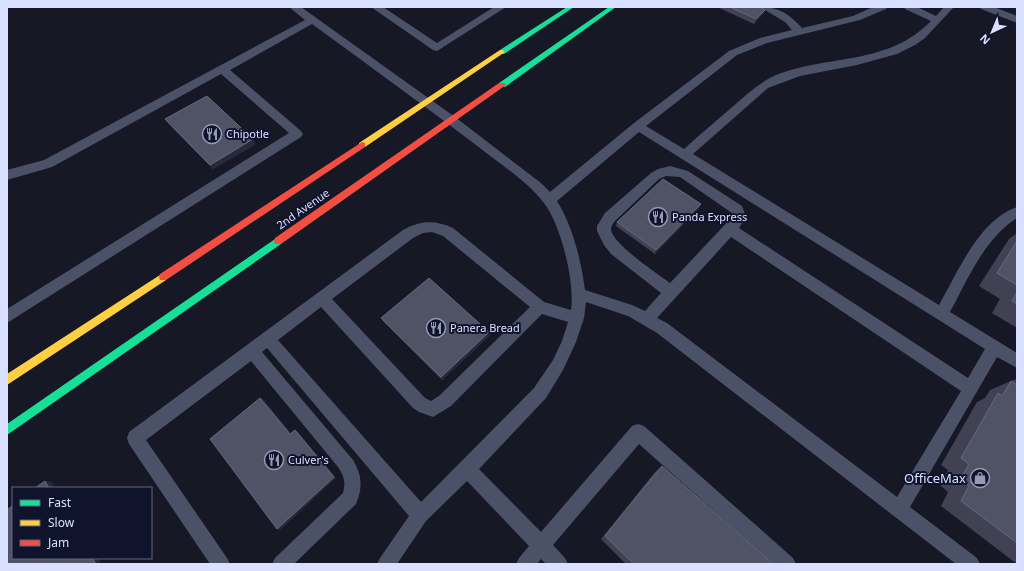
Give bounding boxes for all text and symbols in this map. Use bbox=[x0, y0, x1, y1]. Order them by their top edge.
north arrow bbox=[972, 12, 1012, 52]
text: N bbox=[976, 31, 993, 48]
restaurant icon: Chipotle bbox=[201, 123, 223, 145]
place label: Chipotle bbox=[226, 126, 269, 141]
street label: 2nd Avenue bbox=[273, 185, 332, 232]
restaurant icon: Panda Express bbox=[647, 206, 669, 228]
place label: Panda Express bbox=[672, 209, 747, 224]
restaurant icon: Panera Bread bbox=[425, 317, 447, 339]
place label: Panera Bread bbox=[450, 320, 520, 335]
restaurant icon: Culver's bbox=[263, 449, 285, 471]
place label: Culver's bbox=[288, 452, 329, 467]
shop icon: OfficeMax bbox=[969, 467, 991, 489]
place label: OfficeMax bbox=[904, 469, 966, 487]
legend bbox=[12, 487, 152, 559]
text: Fast bbox=[48, 494, 72, 511]
text: Slow bbox=[48, 514, 75, 531]
text: Jam bbox=[47, 534, 69, 551]

